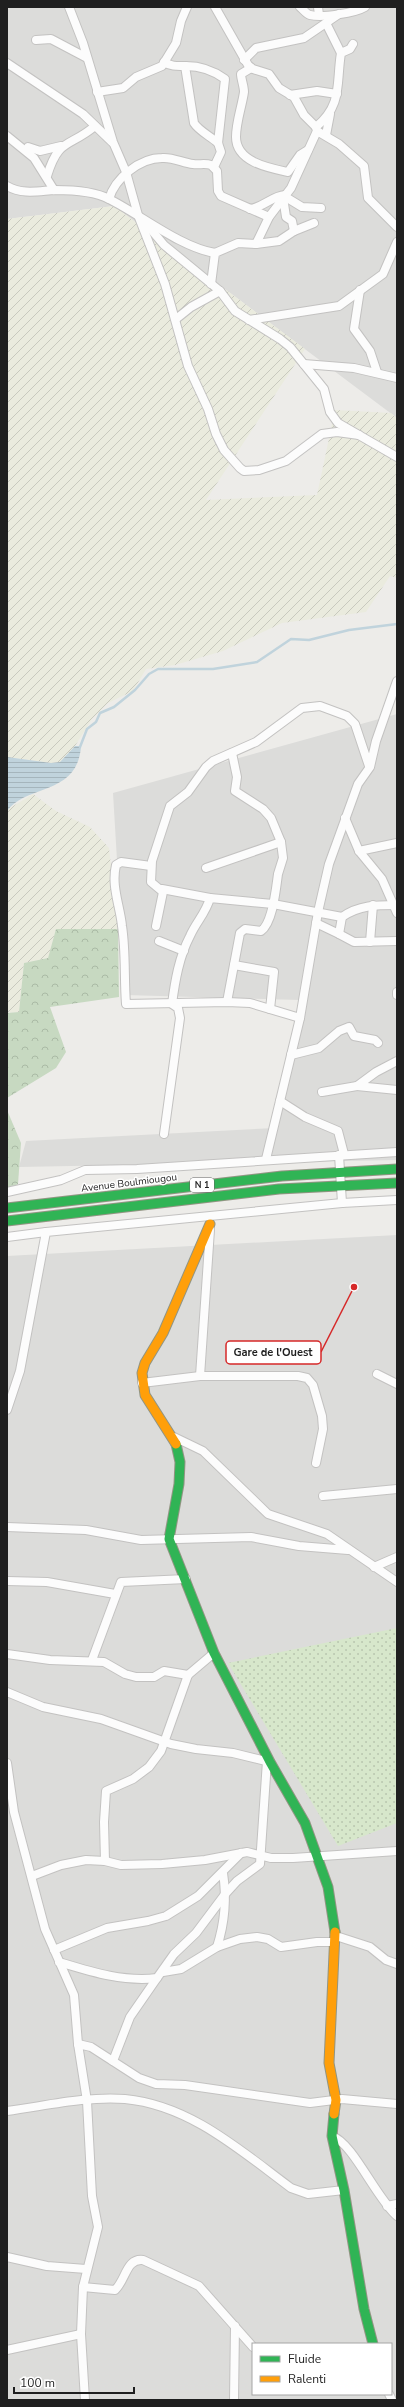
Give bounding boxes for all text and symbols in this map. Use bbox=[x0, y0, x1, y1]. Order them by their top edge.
street label: Avenue Boulmiougou bbox=[80, 1170, 178, 1196]
road number: N 1 bbox=[190, 1178, 214, 1192]
callout: Gare de l'Ouest bbox=[226, 1341, 321, 1364]
text: Gare de l'Ouest bbox=[234, 1345, 313, 1360]
legend bbox=[252, 2343, 392, 2395]
text: Fluide bbox=[288, 2351, 321, 2367]
scale bar bbox=[14, 2369, 134, 2395]
text: Ralenti bbox=[288, 2371, 326, 2387]
text: 100 m bbox=[20, 2375, 55, 2391]

